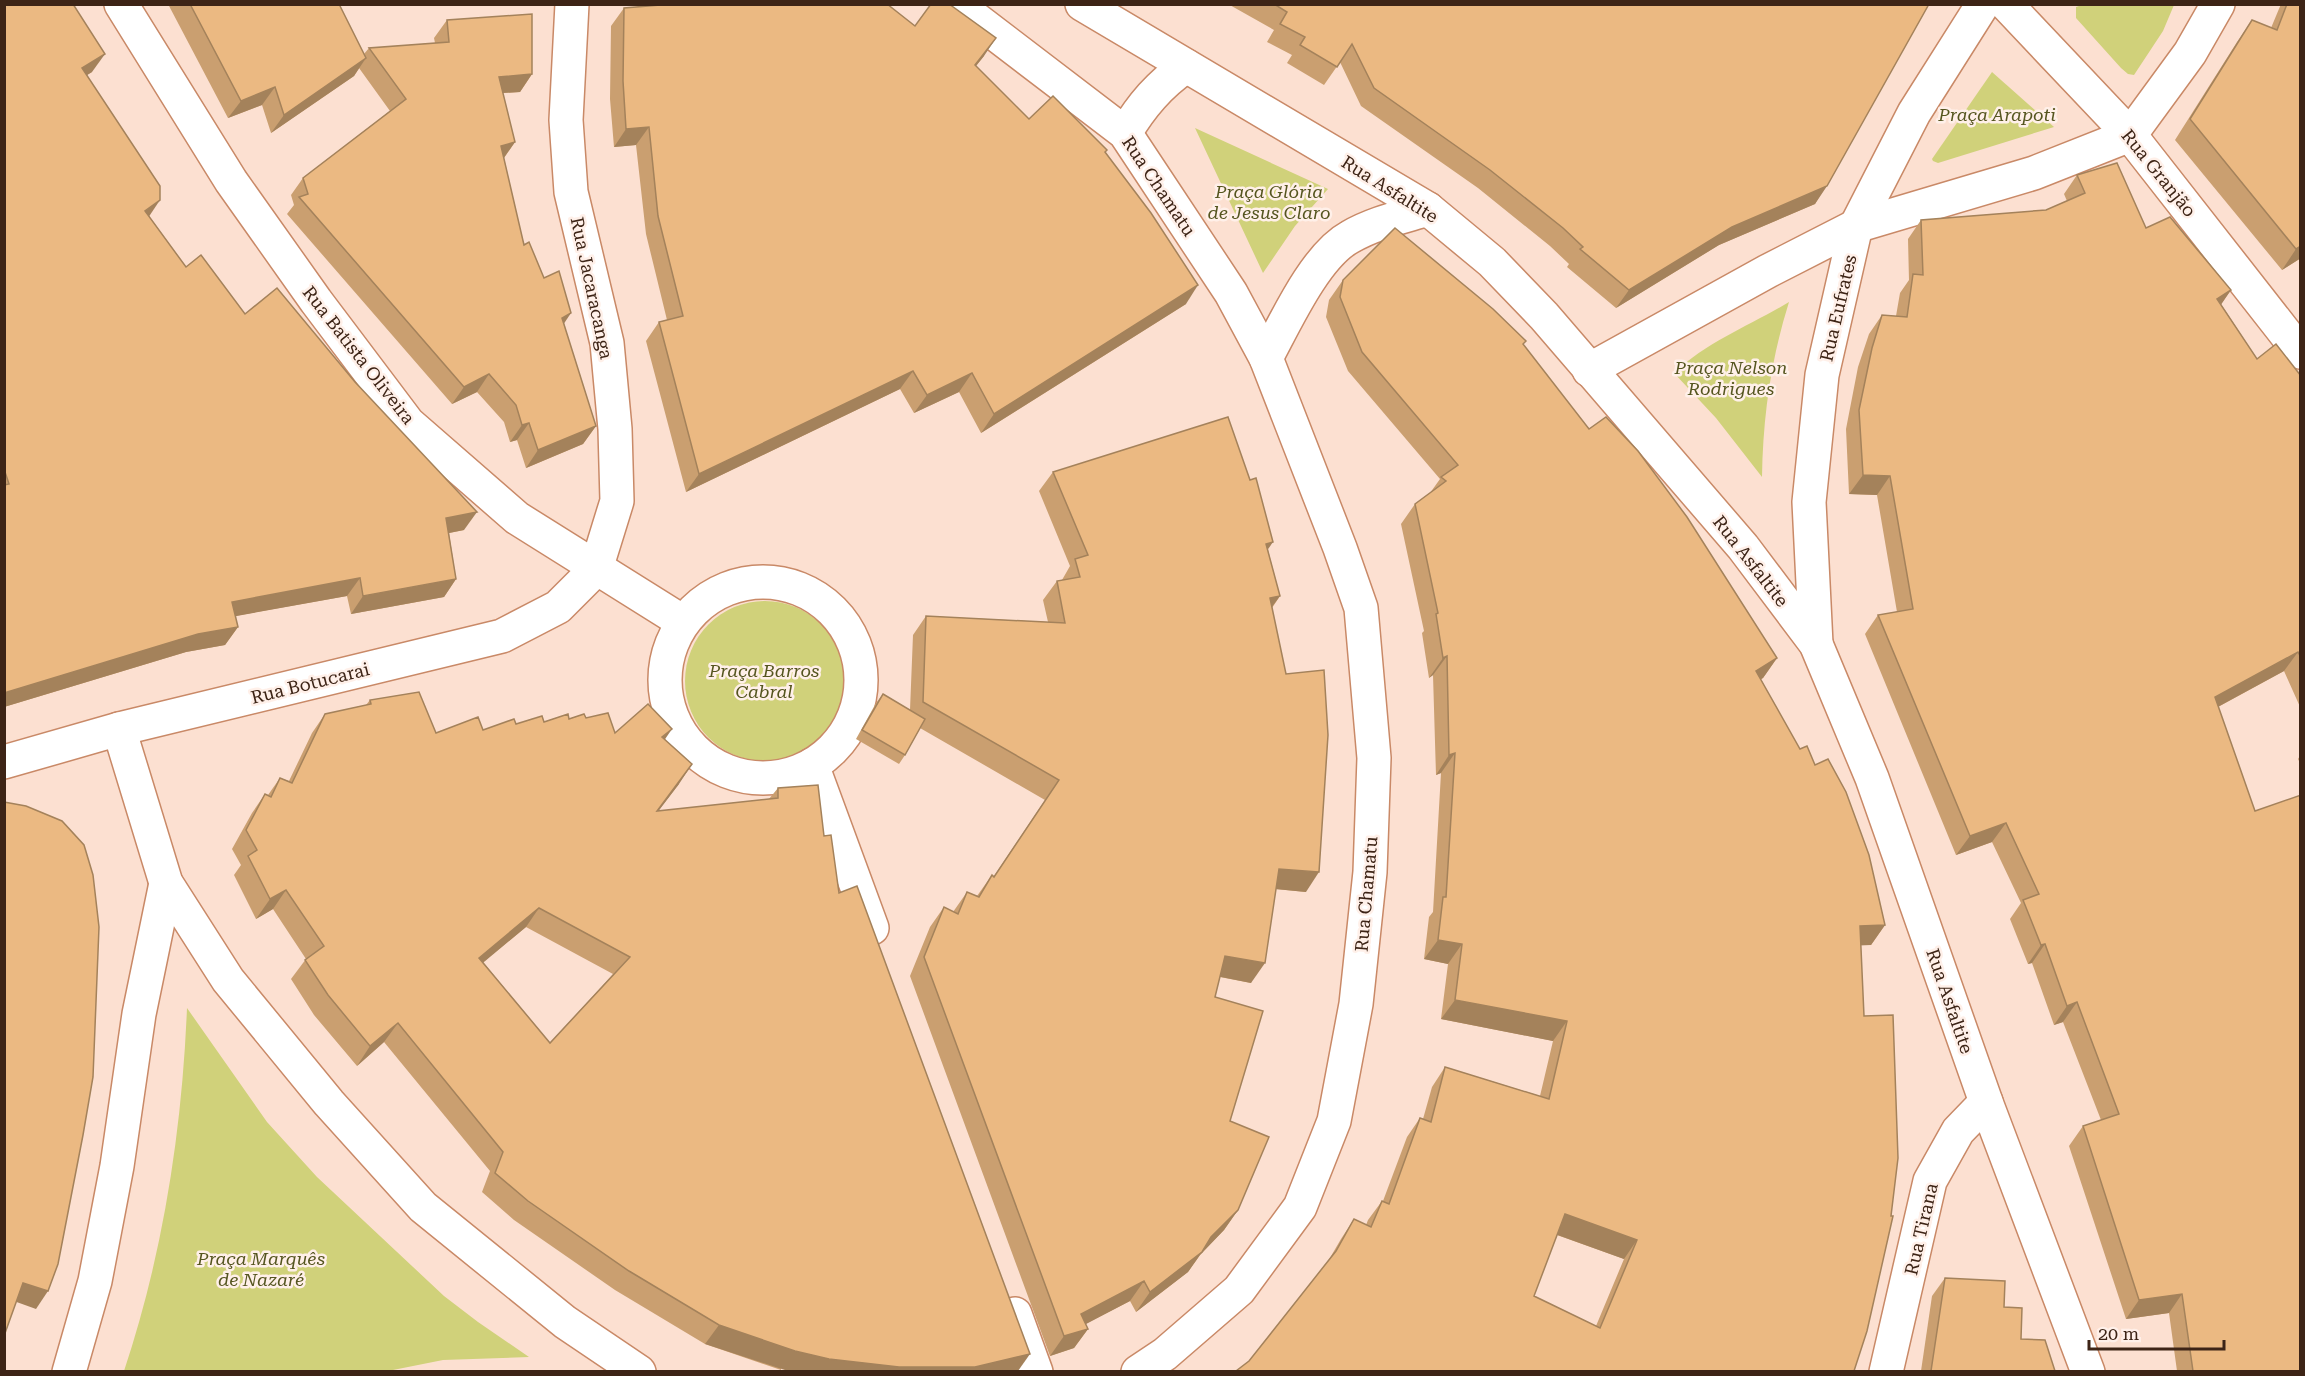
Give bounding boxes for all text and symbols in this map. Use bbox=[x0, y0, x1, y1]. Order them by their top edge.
park label: Praça Arapoti bbox=[1937, 104, 2056, 125]
street label: Rua Granjão bbox=[2117, 125, 2201, 221]
street label: Rua Chamatu bbox=[1118, 132, 1200, 240]
street label: Rua Asfaltite bbox=[1338, 151, 1442, 227]
park label: Praça Glória de Jesus Claro bbox=[1207, 181, 1331, 223]
street label: Rua Jacaracanga bbox=[567, 215, 617, 361]
street label: Rua Eufrates bbox=[1815, 252, 1861, 364]
street label: Rua Batista Oliveira bbox=[299, 282, 420, 428]
park label: Praça Nelson Rodrigues bbox=[1674, 357, 1787, 399]
street label: Rua Asfaltite bbox=[1709, 511, 1793, 611]
street label: Rua Botucarai bbox=[249, 658, 372, 708]
park label: Praça Barros Cabral bbox=[708, 660, 819, 702]
street label: Rua Chamatu bbox=[1350, 835, 1382, 953]
street label: Rua Asfaltite bbox=[1922, 946, 1978, 1056]
street label: Rua Tirana bbox=[1900, 1181, 1942, 1277]
park label: Praça Marquês de Nazaré bbox=[196, 1248, 325, 1290]
scale bar bbox=[2089, 1313, 2224, 1351]
text: 20 m bbox=[2098, 1323, 2139, 1344]

